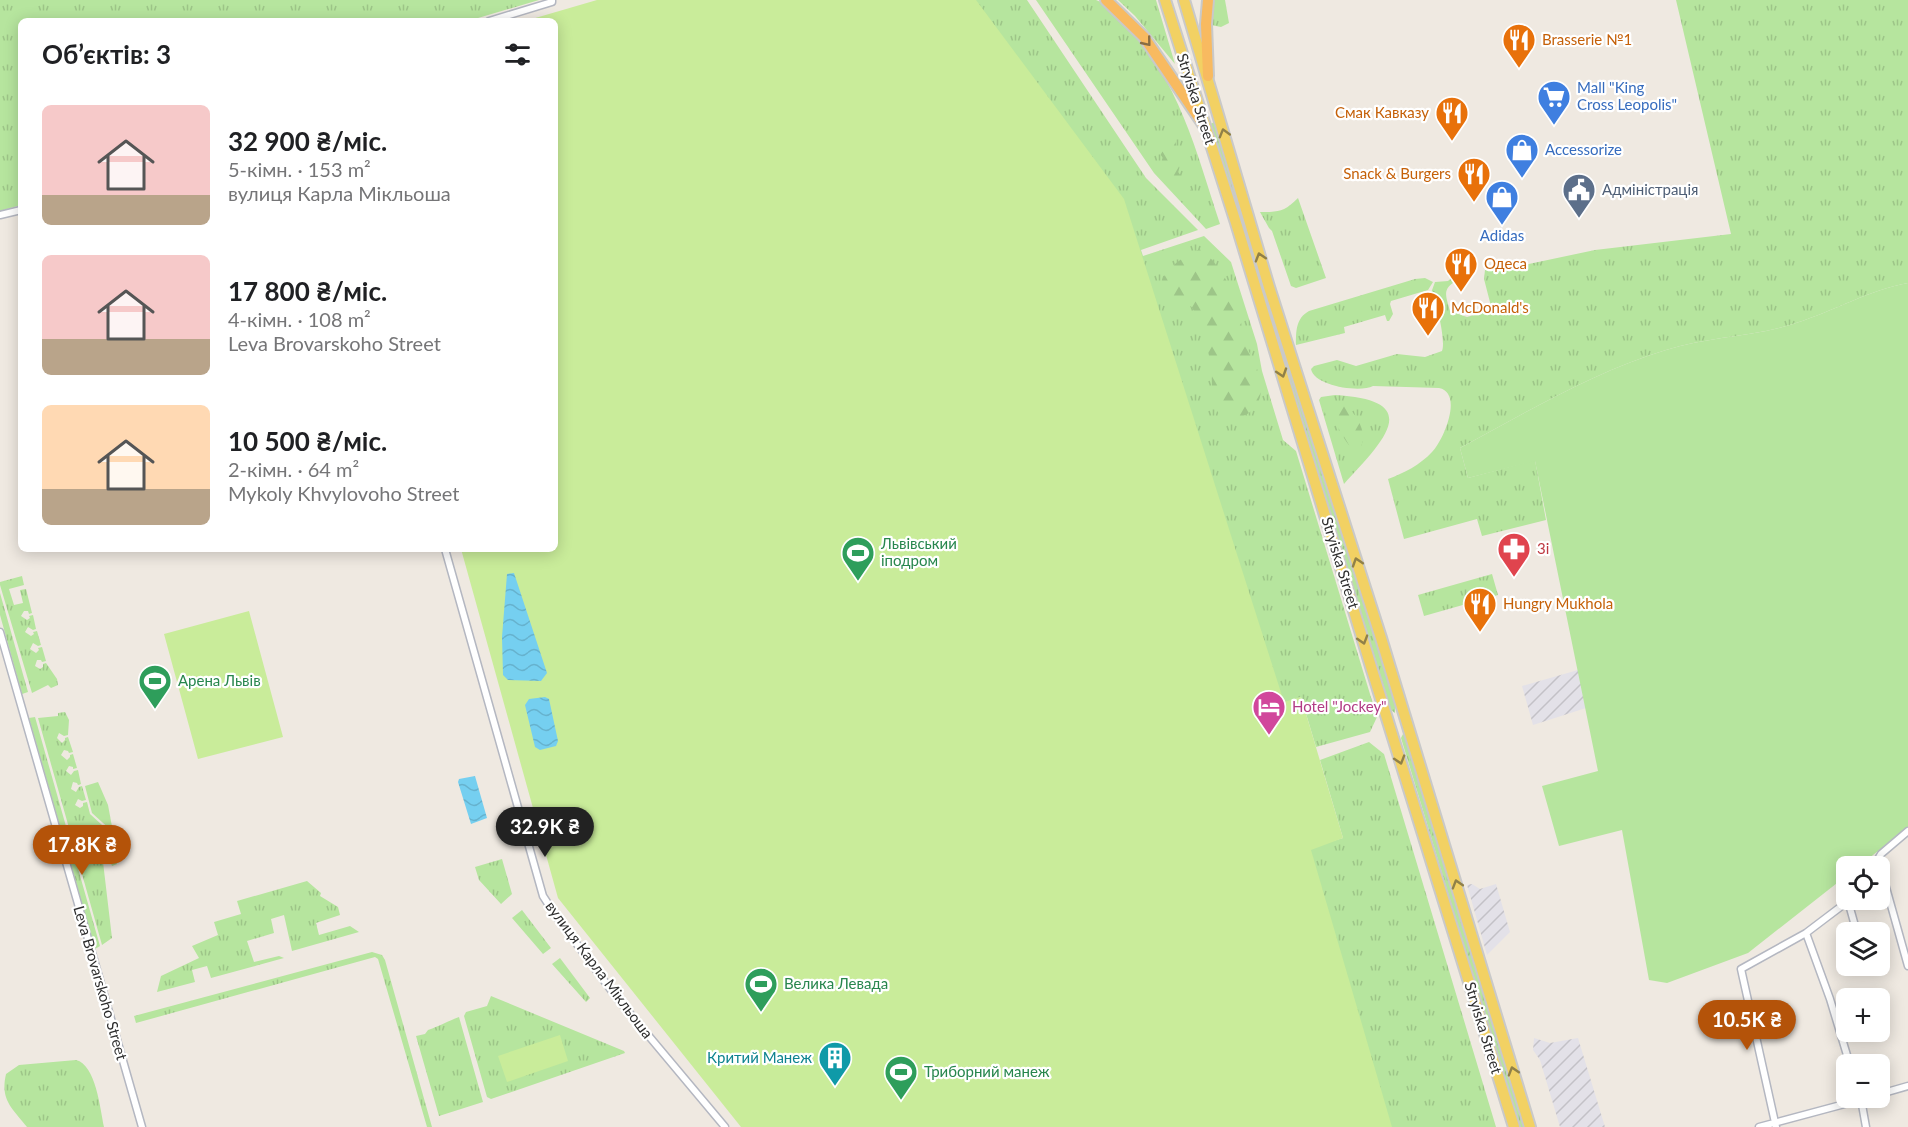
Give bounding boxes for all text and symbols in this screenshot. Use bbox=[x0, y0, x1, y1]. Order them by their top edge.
restaurant icon: Brasserie №1 bbox=[1501, 22, 1537, 69]
place label: Brasserie №1 bbox=[1542, 30, 1632, 48]
one-way arrow bbox=[1140, 35, 1151, 46]
text: Об’єктів: 3 bbox=[42, 38, 171, 70]
icon: filters bbox=[501, 38, 534, 71]
street label: Stryiska Street bbox=[1174, 51, 1220, 147]
place label: Mall "King Cross Leopolis" bbox=[1577, 78, 1677, 113]
supermarket icon: Mall "King Cross Leopolis" bbox=[1536, 79, 1572, 126]
restaurant icon: Смак Кавказу bbox=[1434, 95, 1470, 142]
place label: Смак Кавказу bbox=[1335, 103, 1429, 121]
text: 32 900 ₴/міс. bbox=[228, 125, 387, 157]
one-way arrow bbox=[1219, 128, 1231, 139]
icon: home bbox=[90, 129, 162, 201]
shop icon: Accessorize bbox=[1504, 132, 1540, 179]
place label: Accessorize bbox=[1545, 140, 1622, 158]
restaurant icon: Snack & Burgers bbox=[1456, 156, 1492, 203]
text: 5-кімн. · 153 m² bbox=[228, 157, 371, 181]
place label: Snack & Burgers bbox=[1343, 164, 1451, 182]
public building icon: Адміністрація bbox=[1561, 172, 1597, 219]
shop icon: Adidas bbox=[1484, 179, 1520, 226]
place label: Адміністрація bbox=[1602, 180, 1698, 198]
text: вулиця Карла Мікльоша bbox=[228, 181, 451, 205]
place label: Adidas bbox=[1480, 226, 1524, 244]
restaurant icon: Одеса bbox=[1443, 246, 1479, 293]
one-way arrow bbox=[1255, 252, 1267, 263]
place label: Одеса bbox=[1484, 254, 1527, 272]
text: 17 800 ₴/міс. bbox=[228, 275, 387, 307]
icon: home bbox=[90, 279, 162, 351]
restaurant icon: McDonald's bbox=[1410, 290, 1446, 337]
place label: McDonald's bbox=[1451, 298, 1529, 316]
text: 4-кімн. · 108 m² bbox=[228, 307, 371, 331]
text: Leva Brovarskoho Street bbox=[228, 331, 441, 355]
one-way arrow bbox=[1274, 367, 1287, 378]
text: 10 500 ₴/міс. bbox=[228, 425, 387, 457]
icon: home bbox=[90, 429, 162, 501]
text: 2-кімн. · 64 m² bbox=[228, 457, 359, 481]
text: Mykoly Khvylovoho Street bbox=[228, 481, 460, 505]
street label: Stryiska Street bbox=[1318, 515, 1364, 611]
pharmacy icon: 3і bbox=[1496, 531, 1532, 578]
place label: Львівський іподром bbox=[880, 534, 957, 569]
sports icon: Львівський іподром bbox=[840, 535, 876, 582]
place label: 3і bbox=[1537, 539, 1549, 557]
one-way arrow bbox=[1351, 557, 1364, 568]
restaurant icon: Hungry Mukhola bbox=[1462, 586, 1498, 633]
place label: Hungry Mukhola bbox=[1503, 594, 1613, 612]
one-way arrow bbox=[1356, 634, 1368, 645]
sports icon: Арена Львів bbox=[137, 663, 173, 710]
place label: Арена Львів bbox=[178, 671, 261, 689]
hotel icon: Hotel "Jockey" bbox=[1251, 689, 1287, 736]
place label: Hotel "Jockey" bbox=[1292, 697, 1387, 715]
one-way arrow bbox=[1393, 754, 1405, 765]
pin: 32.9K ₴ bbox=[490, 807, 600, 858]
text: 32.9K ₴ bbox=[510, 814, 580, 838]
pin: 17.8K ₴ bbox=[27, 825, 137, 876]
text: 17.8K ₴ bbox=[47, 832, 117, 856]
map controls bbox=[1836, 856, 1890, 1108]
button: locate bbox=[1836, 856, 1890, 910]
one-way arrow bbox=[1452, 879, 1464, 890]
street label: вулиця Карла Мікльоша bbox=[542, 897, 657, 1042]
street label: Leva Brovarskoho Street bbox=[70, 904, 132, 1063]
button: layers bbox=[1836, 922, 1890, 976]
sports icon: Велика Левада bbox=[743, 966, 779, 1013]
place label: Велика Левада bbox=[784, 974, 888, 992]
street label: Stryiska Street bbox=[1461, 980, 1507, 1076]
button: + bbox=[1836, 988, 1890, 1042]
pin: 10.5K ₴ bbox=[1692, 1000, 1802, 1051]
text: 10.5K ₴ bbox=[1712, 1007, 1782, 1031]
building icon: Критий Манеж bbox=[817, 1040, 853, 1087]
place label: Критий Манеж bbox=[707, 1048, 812, 1066]
sports icon: Триборний манеж bbox=[883, 1054, 919, 1101]
button: − bbox=[1836, 1054, 1890, 1108]
place label: Триборний манеж bbox=[924, 1062, 1050, 1080]
one-way arrow bbox=[1508, 1066, 1520, 1077]

